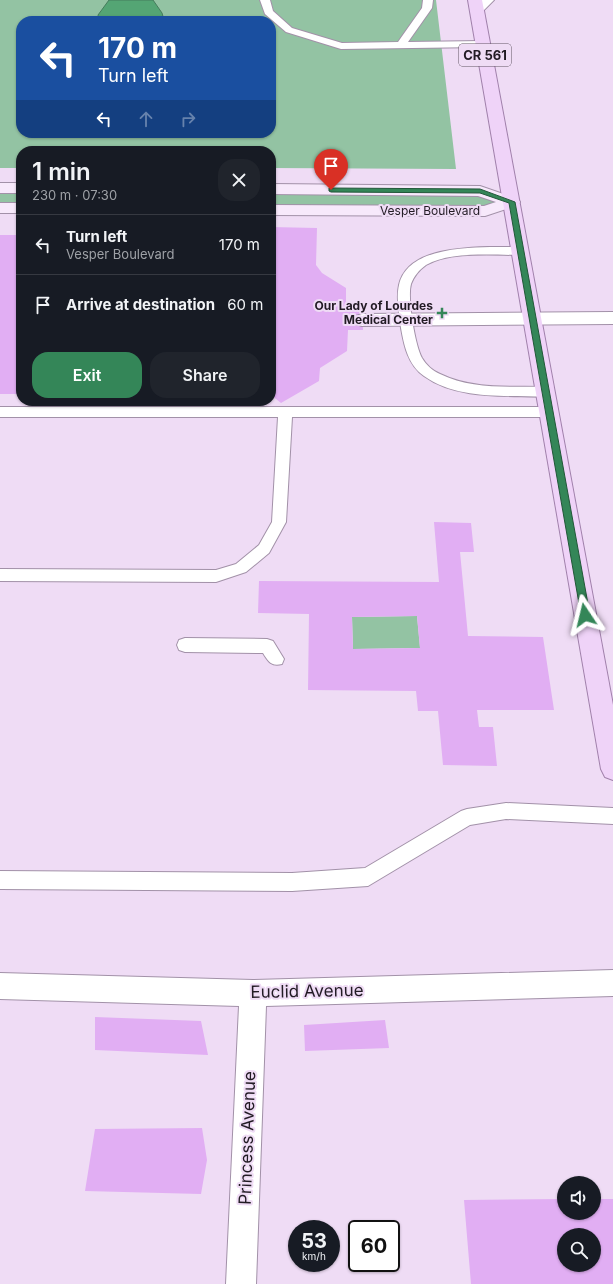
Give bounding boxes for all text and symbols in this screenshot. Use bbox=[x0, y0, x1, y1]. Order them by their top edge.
text: 170 m bbox=[98, 31, 177, 65]
icon: left bbox=[32, 32, 84, 84]
road number: CR 561 bbox=[459, 44, 511, 66]
text: Turn left bbox=[98, 65, 168, 86]
icon: left bbox=[93, 108, 115, 130]
icon: ahead bbox=[135, 108, 157, 130]
icon: right bbox=[177, 108, 199, 130]
pin bbox=[314, 149, 348, 190]
icon: arrive bbox=[320, 155, 342, 177]
text: 1 min bbox=[32, 157, 91, 186]
button: close bbox=[218, 159, 260, 201]
text: 230 m · 07:30 bbox=[32, 187, 117, 203]
street label: Vesper Boulevard bbox=[380, 203, 480, 218]
text: Turn left bbox=[66, 227, 127, 246]
icon: left bbox=[32, 234, 54, 256]
text: 170 m bbox=[219, 235, 260, 254]
text: Vesper Boulevard bbox=[66, 246, 174, 262]
icon: arrive bbox=[32, 294, 54, 316]
text: Arrive at destination bbox=[66, 295, 215, 314]
text: 60 m bbox=[227, 295, 263, 314]
place label: Our Lady of Lourdes Medical Center bbox=[314, 298, 433, 327]
marker: Our Lady of Lourdes Medical Center bbox=[436, 307, 448, 319]
button: Exit bbox=[32, 352, 142, 398]
button: Share bbox=[150, 352, 260, 398]
position arrow bbox=[564, 594, 606, 636]
street label: Euclid Avenue bbox=[250, 980, 364, 1002]
street label: Princess Avenue bbox=[235, 1071, 259, 1205]
map controls bbox=[557, 1176, 601, 1272]
button: sound bbox=[557, 1176, 601, 1220]
speed limit sign: 60 bbox=[348, 1220, 400, 1272]
button: search bbox=[557, 1228, 601, 1272]
text: 53 bbox=[301, 1229, 327, 1253]
text: km/h bbox=[302, 1250, 326, 1262]

